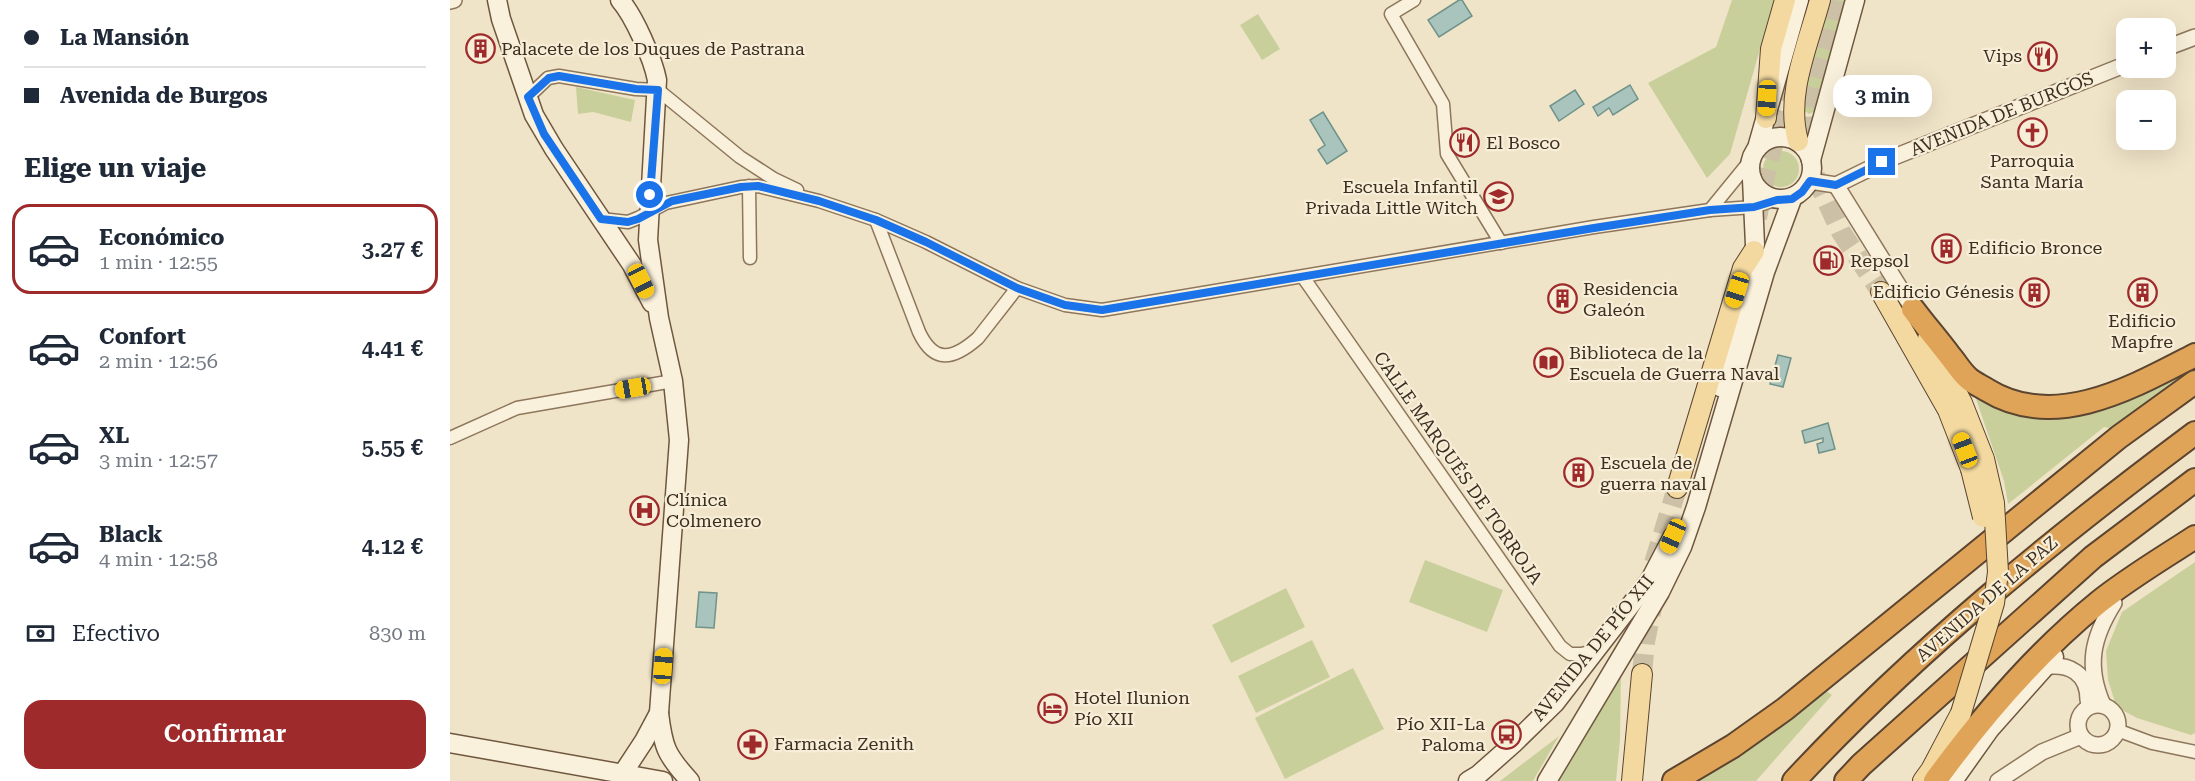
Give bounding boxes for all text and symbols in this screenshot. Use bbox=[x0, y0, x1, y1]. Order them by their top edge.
map controls bbox=[2116, 18, 2176, 150]
button: + bbox=[2116, 18, 2176, 78]
text: La Mansión bbox=[60, 25, 189, 50]
building icon: Palacete de los Duques de Pastrana bbox=[464, 33, 496, 65]
place label: Palacete de los Duques de Pastrana bbox=[501, 38, 805, 59]
restaurant icon: Vips bbox=[2027, 40, 2059, 72]
place label: Vips bbox=[1983, 45, 2022, 66]
street label: AVENIDA DE BURGOS bbox=[1907, 67, 2096, 160]
callout: 3 min bbox=[1832, 75, 1932, 117]
car bbox=[1757, 80, 1777, 116]
text: Avenida de Burgos bbox=[60, 83, 268, 108]
text: 3 min bbox=[1855, 84, 1910, 108]
button: − bbox=[2116, 90, 2176, 150]
church icon: Parroquia Santa María bbox=[2016, 116, 2048, 148]
restaurant icon: El Bosco bbox=[1449, 127, 1481, 159]
place label: El Bosco bbox=[1486, 132, 1560, 153]
route end bbox=[1868, 148, 1895, 175]
place label: Parroquia Santa María bbox=[1980, 150, 2084, 192]
text: Elige un viaje bbox=[24, 152, 206, 184]
place label: Escuela Infantil Privada Little Witch bbox=[1305, 176, 1478, 218]
route start bbox=[636, 181, 663, 208]
school or university icon: Escuela Infantil Privada Little Witch bbox=[1483, 181, 1515, 213]
icon: car bbox=[27, 222, 81, 276]
text: Económico bbox=[99, 225, 225, 250]
building icon: Edificio Bronce bbox=[1931, 232, 1963, 264]
text: 3.27 € bbox=[362, 237, 423, 262]
place label: Edificio Bronce bbox=[1968, 237, 2102, 258]
fuel station icon: Repsol bbox=[1813, 245, 1845, 277]
text: 1 min · 12:55 bbox=[99, 250, 218, 274]
place label: Repsol bbox=[1850, 250, 1909, 271]
car bbox=[625, 261, 657, 301]
car bbox=[1723, 270, 1751, 310]
building icon: Edificio Génesis bbox=[2019, 276, 2051, 308]
building icon: Edificio Mapfre bbox=[2126, 276, 2158, 308]
place label: Residencia Galeón bbox=[1583, 278, 1678, 320]
place label: Edificio Génesis bbox=[1873, 281, 2014, 302]
building icon: Residencia Galeón bbox=[1546, 283, 1578, 315]
place label: Edificio Mapfre bbox=[2108, 310, 2176, 352]
icon: car bbox=[27, 321, 81, 375]
text: Confort bbox=[99, 324, 186, 349]
text: 4.41 € bbox=[362, 336, 423, 361]
place label: Biblioteca de la Escuela de Guerra Naval bbox=[1569, 342, 1780, 384]
street label: CALLE MARQUÉS DE TORROJA bbox=[1370, 347, 1547, 589]
library icon: Biblioteca de la Escuela de Guerra Naval bbox=[1532, 347, 1564, 379]
text: 2 min · 12:56 bbox=[99, 349, 218, 373]
car bbox=[614, 376, 652, 400]
icon: car bbox=[27, 420, 81, 474]
text: XL bbox=[99, 423, 129, 448]
car bbox=[1950, 430, 1980, 470]
text: 5.55 € bbox=[362, 435, 423, 460]
text: 3 min · 12:57 bbox=[99, 448, 218, 472]
place label: Escuela de guerra naval bbox=[1600, 452, 1707, 494]
building icon: Escuela de guerra naval bbox=[1563, 457, 1595, 489]
place label: Clínica Colmenero bbox=[666, 489, 762, 531]
hospital icon: Clínica Colmenero bbox=[629, 494, 661, 526]
car bbox=[1657, 516, 1689, 556]
icon: car bbox=[27, 519, 81, 573]
text: Black bbox=[99, 522, 163, 547]
street label: AVENIDA DE LA PAZ bbox=[1912, 532, 2062, 666]
text: 4.12 € bbox=[362, 534, 423, 559]
text: 4 min · 12:58 bbox=[99, 547, 218, 571]
street label: AVENIDA DE PÍO XII bbox=[1527, 571, 1658, 725]
icon: cash bbox=[24, 617, 57, 650]
text: Efectivo bbox=[72, 621, 160, 646]
text: 830 m bbox=[369, 621, 426, 645]
car bbox=[653, 647, 673, 685]
place label: Hotel Ilunion Pío XII bbox=[1074, 687, 1190, 729]
hotel icon: Hotel Ilunion Pío XII bbox=[1037, 692, 1069, 724]
button: Confirmar bbox=[24, 700, 426, 769]
place label: Pío XII-La Paloma bbox=[1396, 713, 1485, 755]
bus stop icon: Pío XII-La Paloma bbox=[1490, 718, 1522, 750]
pharmacy icon: Farmacia Zenith bbox=[737, 728, 769, 760]
place label: Farmacia Zenith bbox=[774, 733, 914, 754]

